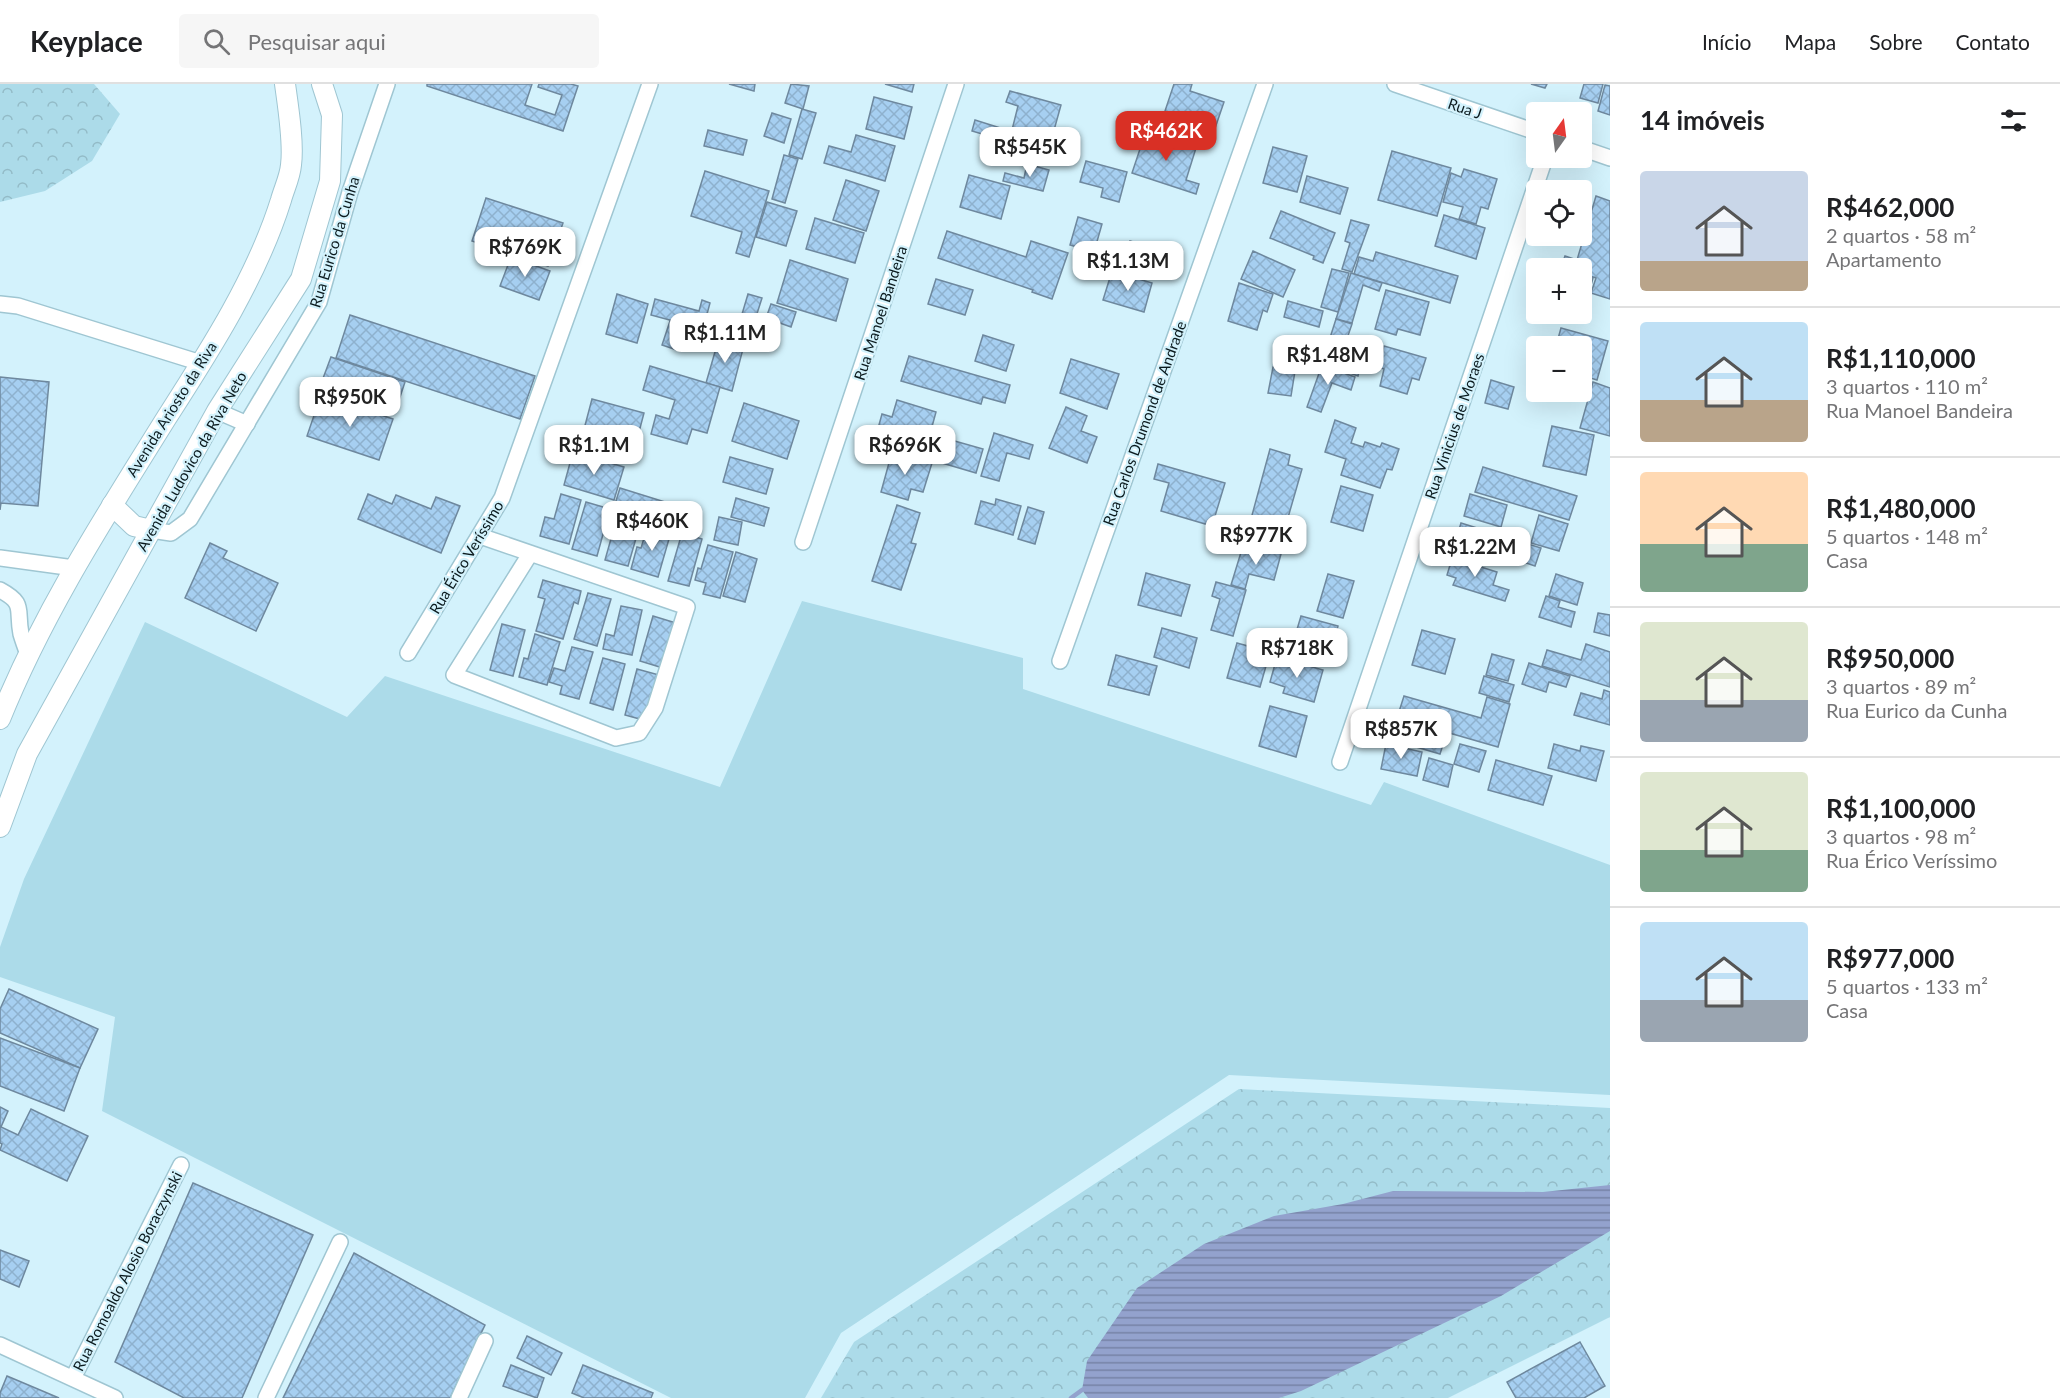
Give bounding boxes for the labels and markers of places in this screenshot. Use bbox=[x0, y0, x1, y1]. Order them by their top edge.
pin: R$462K bbox=[1117, 111, 1215, 162]
pin: R$545K bbox=[981, 127, 1079, 178]
pin: R$769K bbox=[476, 227, 574, 278]
pin: R$1.13M bbox=[1073, 241, 1183, 292]
pin: R$1.11M bbox=[670, 313, 780, 364]
pin: R$1.48M bbox=[1273, 335, 1383, 386]
pin: R$950K bbox=[301, 377, 399, 428]
pin: R$1.1M bbox=[545, 425, 643, 476]
pin: R$696K bbox=[856, 425, 954, 476]
pin: R$460K bbox=[603, 501, 701, 552]
pin: R$977K bbox=[1207, 515, 1305, 566]
pin: R$1.22M bbox=[1420, 527, 1530, 578]
pin: R$718K bbox=[1248, 628, 1346, 679]
pin: R$857K bbox=[1352, 709, 1450, 760]

